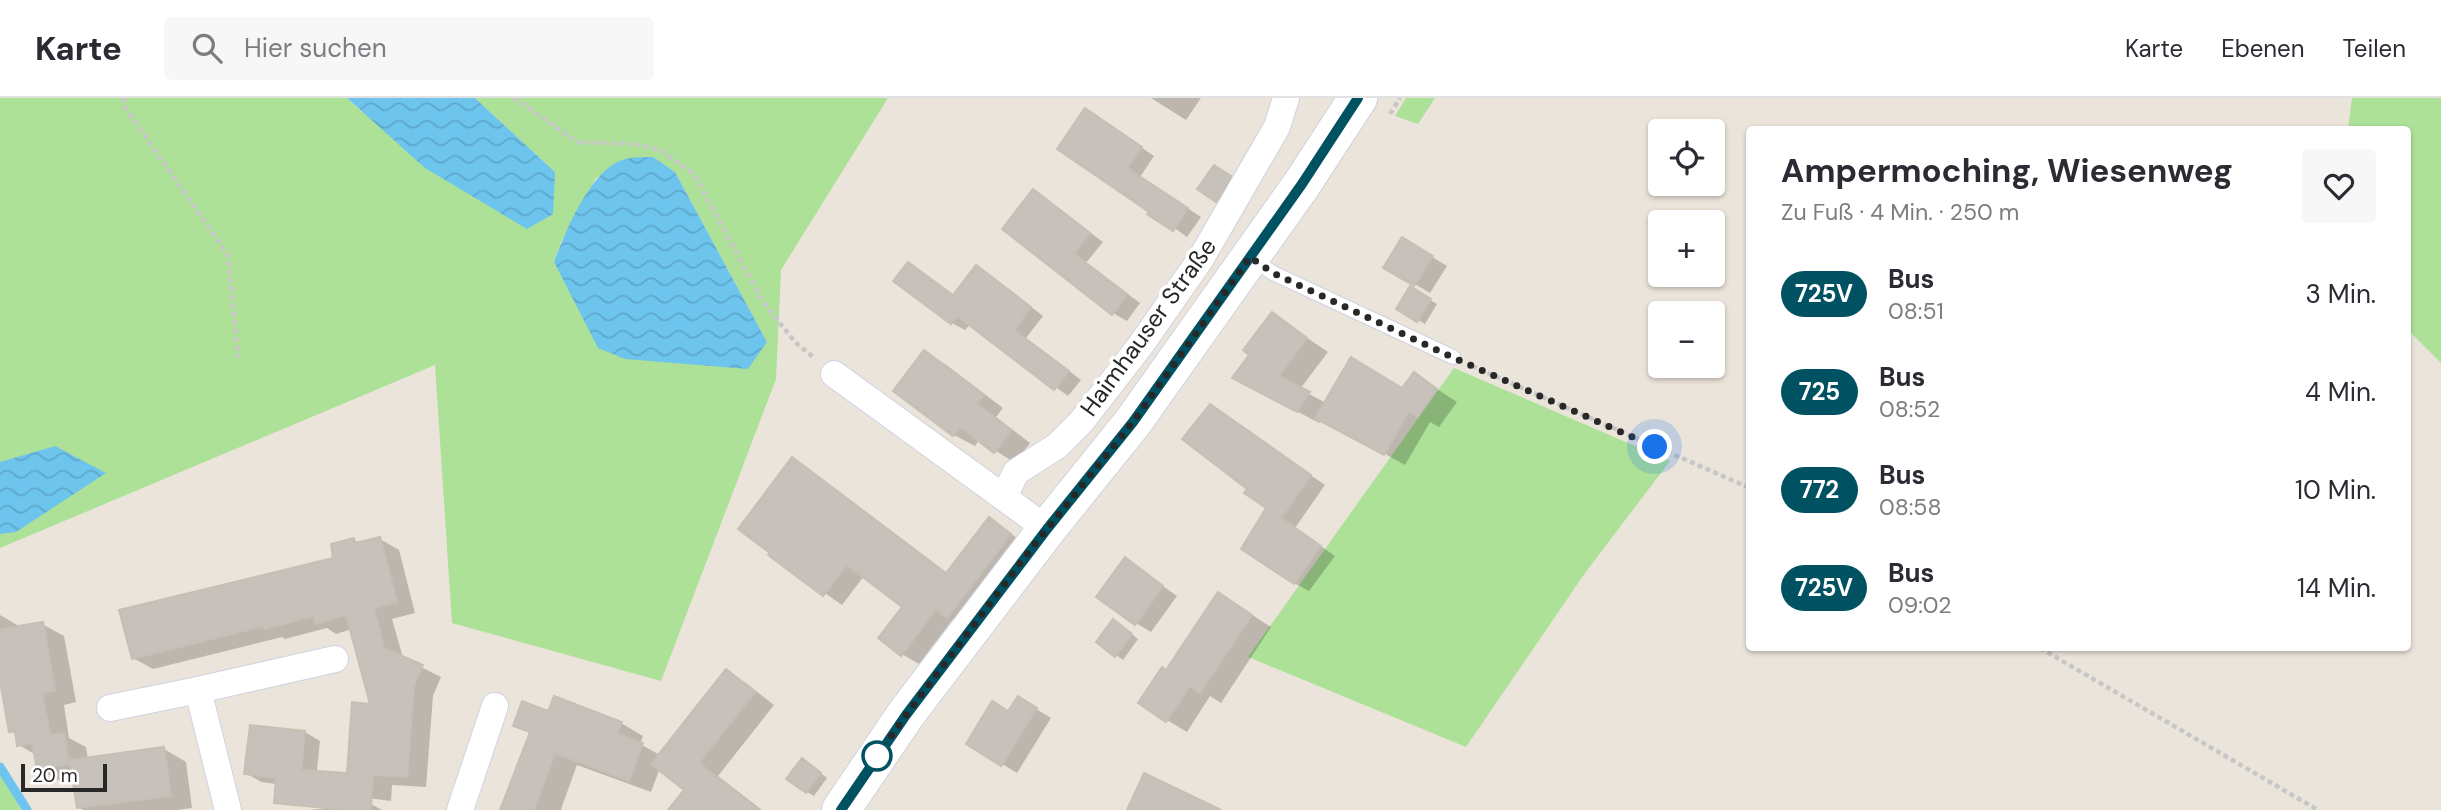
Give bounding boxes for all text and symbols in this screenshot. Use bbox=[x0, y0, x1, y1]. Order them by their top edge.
search box bbox=[164, 17, 654, 80]
text: Karte bbox=[35, 27, 122, 70]
icon: search bbox=[188, 29, 226, 67]
text: Hier suchen bbox=[244, 31, 387, 65]
text: Karte bbox=[2125, 33, 2183, 64]
text: Ebenen bbox=[2221, 33, 2305, 64]
text: Teilen bbox=[2343, 33, 2406, 64]
map controls bbox=[1648, 119, 1725, 378]
button: locate bbox=[1648, 119, 1725, 196]
text: Ampermoching, Wiesenweg bbox=[1781, 149, 2233, 192]
button: heart bbox=[2302, 149, 2376, 223]
text: Zu Fuß · 4 Min. · 250 m bbox=[1781, 197, 2019, 227]
button: + bbox=[1648, 210, 1725, 287]
street label: Haimhauser Straße bbox=[1073, 232, 1223, 422]
text: Bus bbox=[1888, 262, 1934, 296]
text: 3 Min. bbox=[2306, 277, 2376, 311]
text: 725V bbox=[1795, 278, 1853, 309]
text: 08:51 bbox=[1888, 296, 1944, 326]
button: − bbox=[1648, 301, 1725, 378]
text: Bus bbox=[1879, 360, 1925, 394]
text: 4 Min. bbox=[2305, 375, 2376, 409]
text: 725 bbox=[1799, 376, 1840, 407]
text: 08:52 bbox=[1879, 394, 1940, 424]
your location bbox=[1637, 429, 1672, 464]
text: Bus bbox=[1879, 458, 1925, 492]
text: 10 Min. bbox=[2295, 473, 2376, 507]
text: 772 bbox=[1800, 474, 1839, 505]
text: 08:58 bbox=[1879, 492, 1941, 522]
text: Bus bbox=[1888, 556, 1934, 590]
text: 14 Min. bbox=[2297, 571, 2376, 605]
text: 725V bbox=[1795, 572, 1853, 603]
text: 09:02 bbox=[1888, 590, 1952, 620]
unlabelled marker bbox=[862, 741, 892, 771]
scale bar bbox=[21, 761, 107, 793]
text: 20 m bbox=[32, 763, 78, 788]

